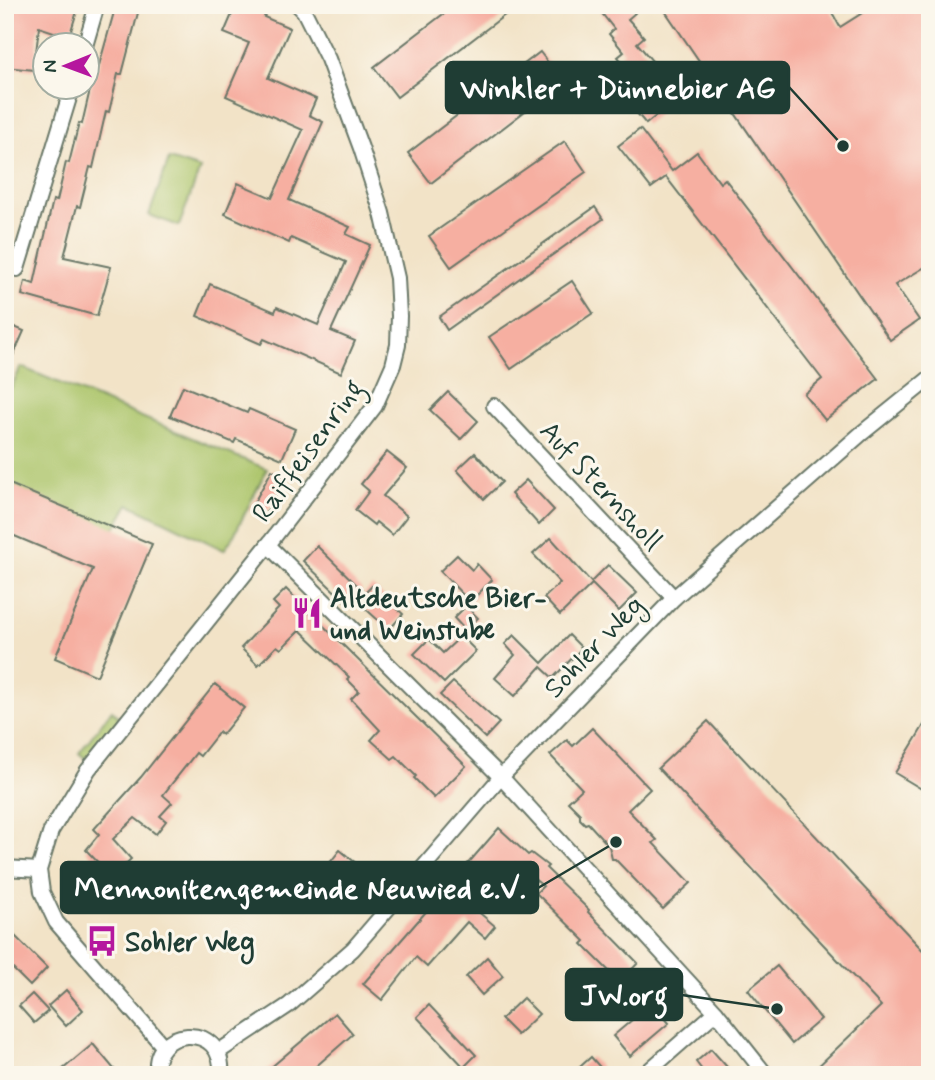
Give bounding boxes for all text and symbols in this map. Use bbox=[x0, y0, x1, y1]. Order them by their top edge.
north arrow bbox=[32, 32, 102, 102]
text: N bbox=[38, 60, 63, 73]
callout: Winkler + Dünnebier AG bbox=[446, 62, 789, 113]
text: Winkler + Dünnebier AG bbox=[459, 70, 776, 109]
street label: Raiffeisenring bbox=[245, 372, 376, 532]
street label: Auf Sternsholl bbox=[530, 414, 670, 560]
place label: Altdeutsche Bier- und Weinstube bbox=[330, 581, 547, 650]
street label: Sohler Weg bbox=[536, 588, 655, 709]
restaurant icon: Altdeutsche Bier- und Weinstube bbox=[290, 596, 324, 630]
callout: Mennonitengemeinde Neuwied e.V. bbox=[61, 862, 538, 913]
text: Mennonitengemeinde Neuwied e.V. bbox=[74, 870, 526, 910]
bus stop icon: Sohler Weg bbox=[85, 924, 119, 958]
place label: Sohler Weg bbox=[125, 925, 255, 965]
callout: JW.org bbox=[566, 969, 682, 1020]
text: JW.org bbox=[580, 977, 668, 1020]

